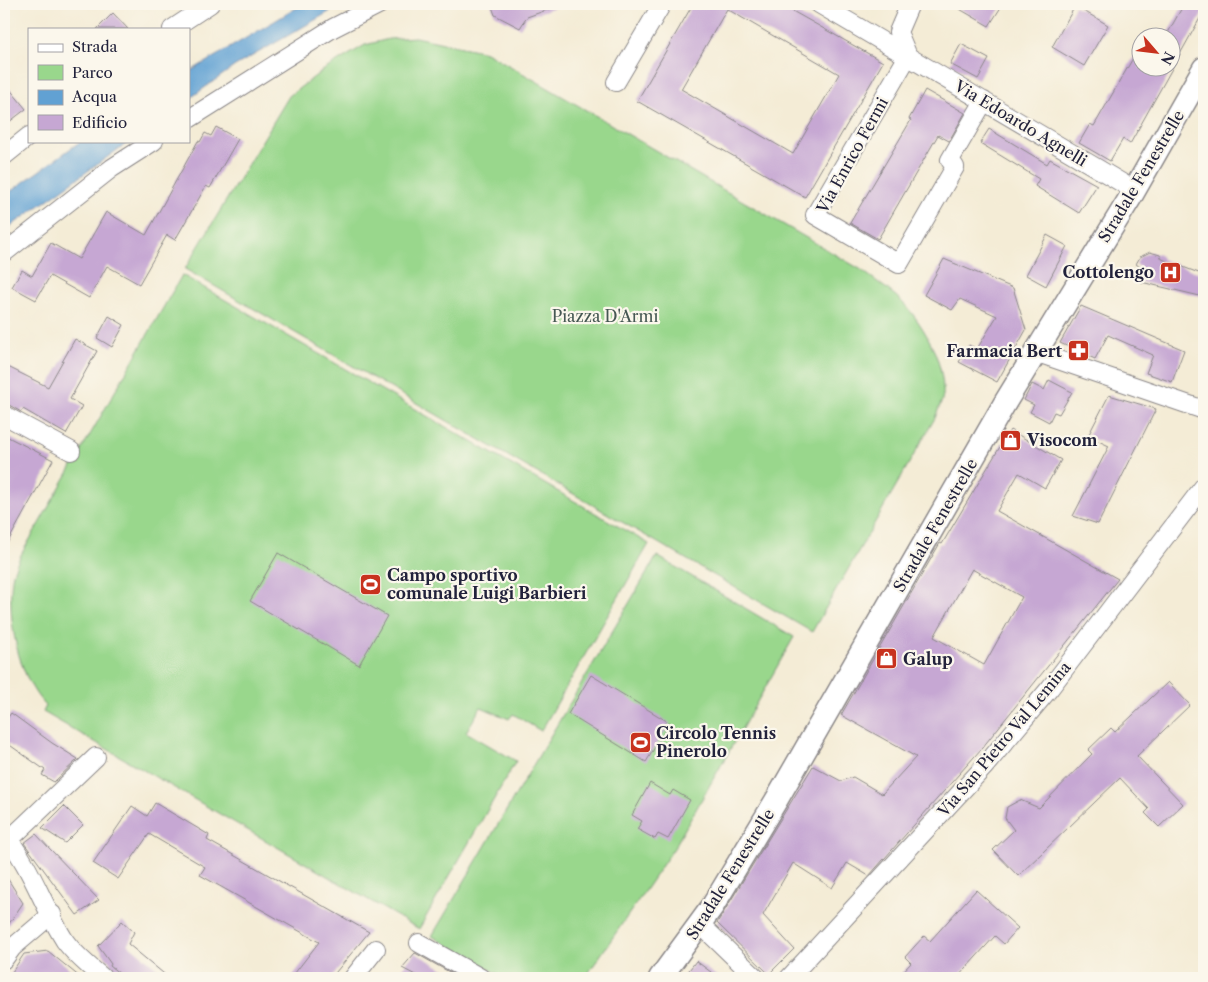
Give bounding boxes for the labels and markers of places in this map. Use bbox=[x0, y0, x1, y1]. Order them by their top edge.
hospital icon: Cottolengo bbox=[1158, 260, 1182, 284]
place label: Cottolengo bbox=[1062, 262, 1154, 282]
pharmacy icon: Farmacia Bert bbox=[1066, 339, 1090, 363]
place label: Farmacia Bert bbox=[946, 341, 1063, 361]
shop icon: Visocom bbox=[999, 428, 1023, 452]
place label: Visocom bbox=[1026, 430, 1098, 450]
place label: Campo sportivo comunale Luigi Barbieri bbox=[387, 565, 587, 603]
sports icon: Campo sportivo comunale Luigi Barbieri bbox=[359, 572, 383, 596]
shop icon: Galup bbox=[875, 647, 899, 671]
place label: Galup bbox=[903, 649, 953, 669]
place label: Circolo Tennis Pinerolo bbox=[656, 723, 776, 761]
sports icon: Circolo Tennis Pinerolo bbox=[628, 730, 652, 754]

